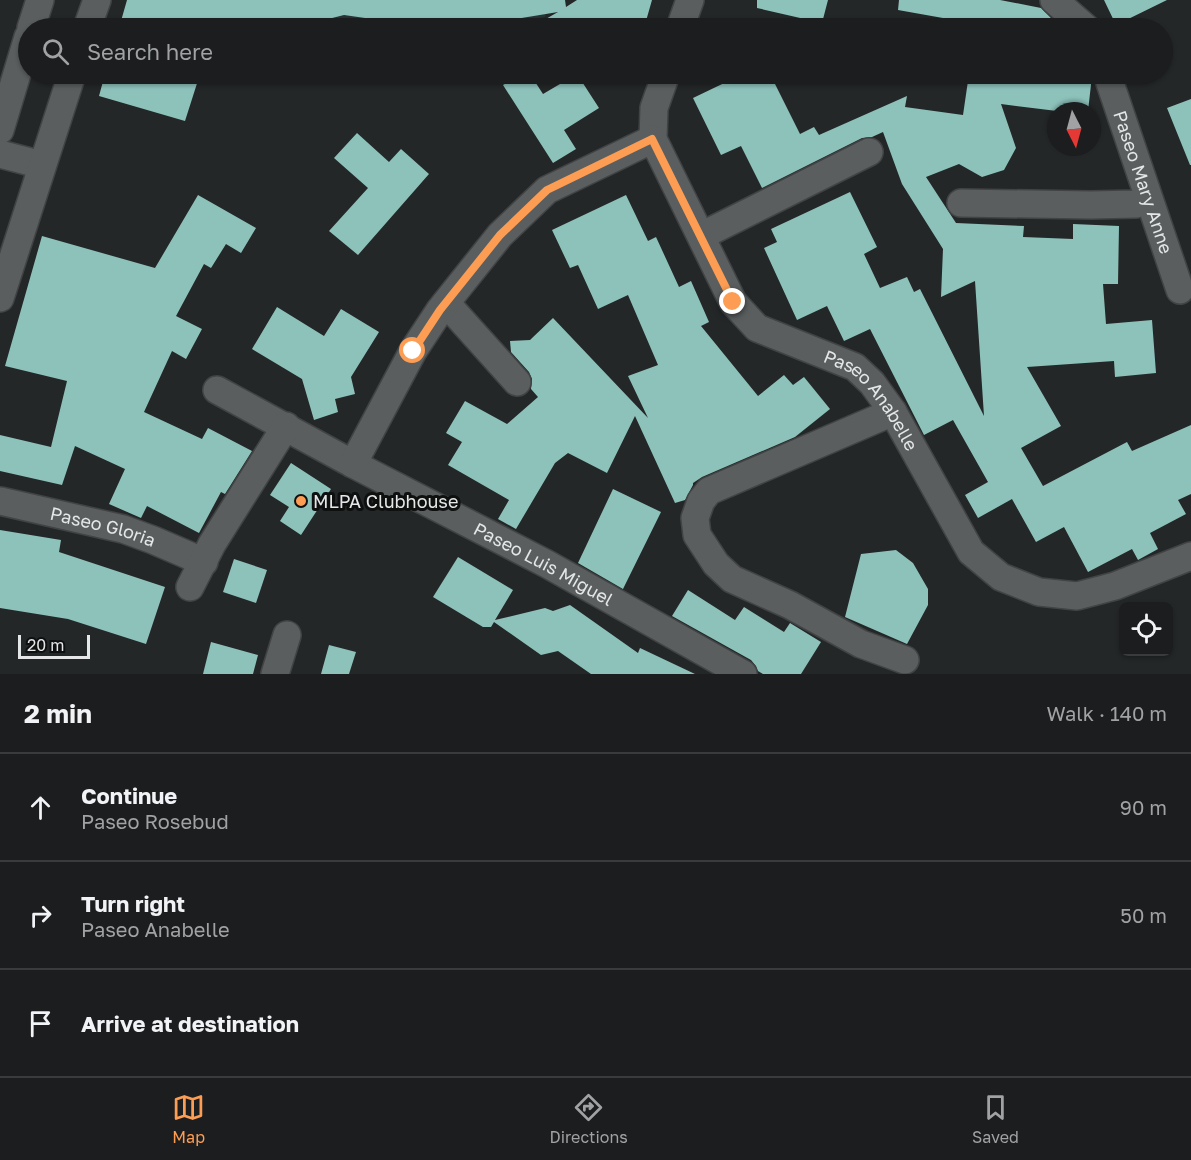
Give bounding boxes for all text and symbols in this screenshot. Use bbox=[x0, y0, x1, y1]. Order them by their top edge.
search box bbox=[18, 18, 1173, 84]
icon: search bbox=[39, 35, 72, 68]
text: Search here bbox=[87, 38, 213, 65]
north arrow bbox=[1047, 102, 1101, 156]
street label: Paseo Mary Anne bbox=[1109, 108, 1178, 256]
route end bbox=[719, 288, 745, 314]
route start bbox=[399, 337, 425, 363]
street label: Paseo Anabelle bbox=[821, 345, 923, 454]
place label: MLPA Clubhouse bbox=[313, 490, 458, 512]
marker: MLPA Clubhouse bbox=[294, 494, 308, 508]
street label: Paseo Gloria bbox=[48, 502, 159, 551]
street label: Paseo Luis Miguel bbox=[470, 517, 618, 610]
map controls bbox=[1119, 602, 1173, 656]
button: locate bbox=[1119, 602, 1173, 656]
scale bar bbox=[18, 632, 90, 660]
text: 20 m bbox=[27, 635, 64, 655]
text: 2 min bbox=[24, 698, 92, 729]
text: Walk · 140 m bbox=[1047, 701, 1167, 725]
text: Continue bbox=[81, 782, 177, 809]
icon: ahead bbox=[24, 791, 57, 824]
text: 90 m bbox=[1120, 795, 1167, 819]
text: Paseo Rosebud bbox=[81, 809, 229, 833]
text: Turn right bbox=[81, 890, 185, 917]
icon: right bbox=[24, 899, 57, 932]
text: 50 m bbox=[1120, 903, 1167, 927]
text: Paseo Anabelle bbox=[81, 917, 230, 941]
icon: arrive bbox=[24, 1007, 57, 1040]
text: Arrive at destination bbox=[81, 1010, 299, 1037]
tab: Map bbox=[172, 1091, 205, 1147]
tab: Directions bbox=[550, 1091, 628, 1147]
tab: Saved bbox=[972, 1091, 1019, 1147]

